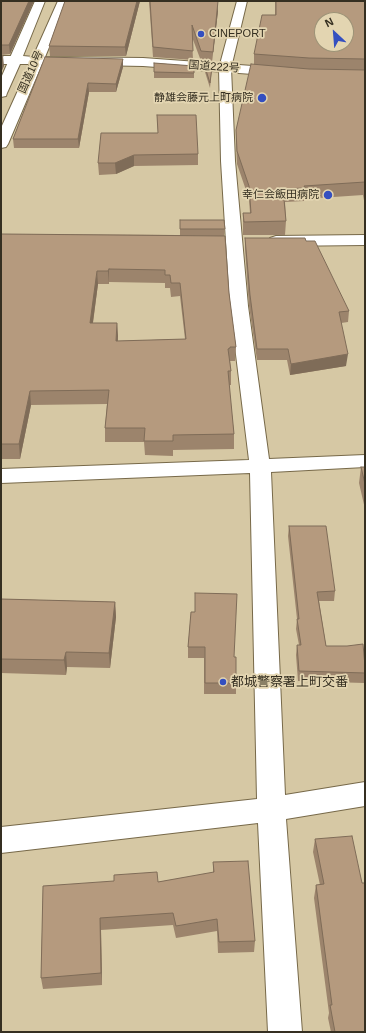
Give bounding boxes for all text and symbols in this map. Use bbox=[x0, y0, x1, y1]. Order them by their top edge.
north arrow bbox=[314, 12, 354, 52]
text: N bbox=[323, 15, 335, 29]
place label: CINEPORT bbox=[209, 27, 266, 41]
marker: CINEPORT bbox=[196, 29, 206, 39]
street label: 国道10号 bbox=[16, 49, 46, 95]
street label: 国道222号 bbox=[188, 59, 240, 75]
place label: 静雄会藤元上町病院 bbox=[154, 91, 253, 105]
marker: 静雄会藤元上町病院 bbox=[256, 92, 268, 104]
place label: 幸仁会飯田病院 bbox=[242, 188, 319, 202]
marker: 幸仁会飯田病院 bbox=[322, 189, 334, 201]
place label: 都城警察署上町交番 bbox=[231, 674, 348, 690]
marker: 都城警察署上町交番 bbox=[218, 677, 228, 687]

